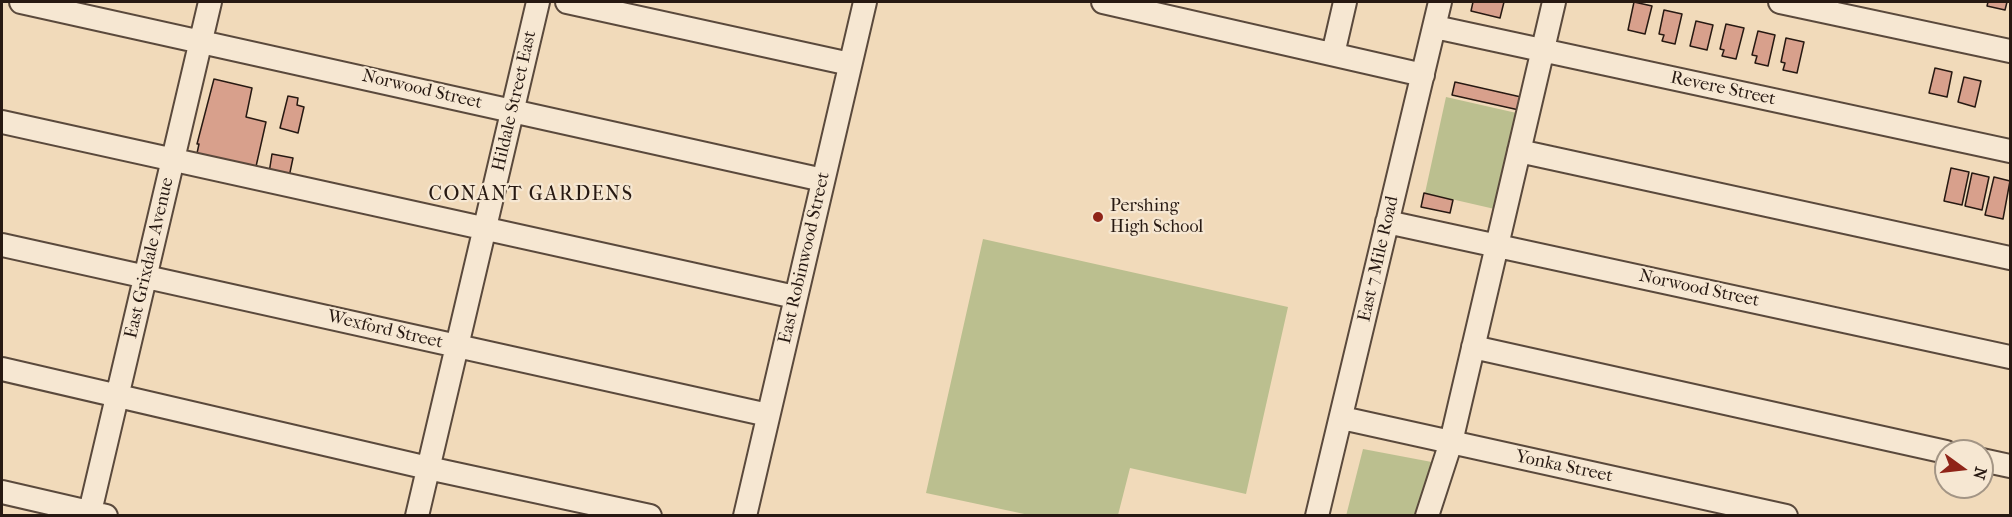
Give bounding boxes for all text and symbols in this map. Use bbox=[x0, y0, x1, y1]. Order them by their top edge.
street label: Hildale Street East bbox=[488, 28, 542, 174]
street label: Norwood Street bbox=[360, 66, 484, 114]
street label: Revere Street bbox=[1668, 67, 1778, 111]
street label: East Robinwood Street bbox=[775, 170, 835, 346]
street label: East Grixdale Avenue bbox=[121, 175, 179, 341]
district label: CONANT GARDENS bbox=[428, 183, 634, 207]
street label: East 7 Mile Road bbox=[1354, 194, 1404, 324]
place label: Pershing High School bbox=[1110, 196, 1203, 238]
marker: Pershing High School bbox=[1091, 210, 1105, 224]
street label: Norwood Street bbox=[1637, 266, 1761, 312]
street label: Wexford Street bbox=[325, 306, 445, 354]
north arrow bbox=[1934, 439, 1994, 499]
street label: Yonka Street bbox=[1513, 446, 1615, 488]
text: N bbox=[1969, 465, 1991, 482]

